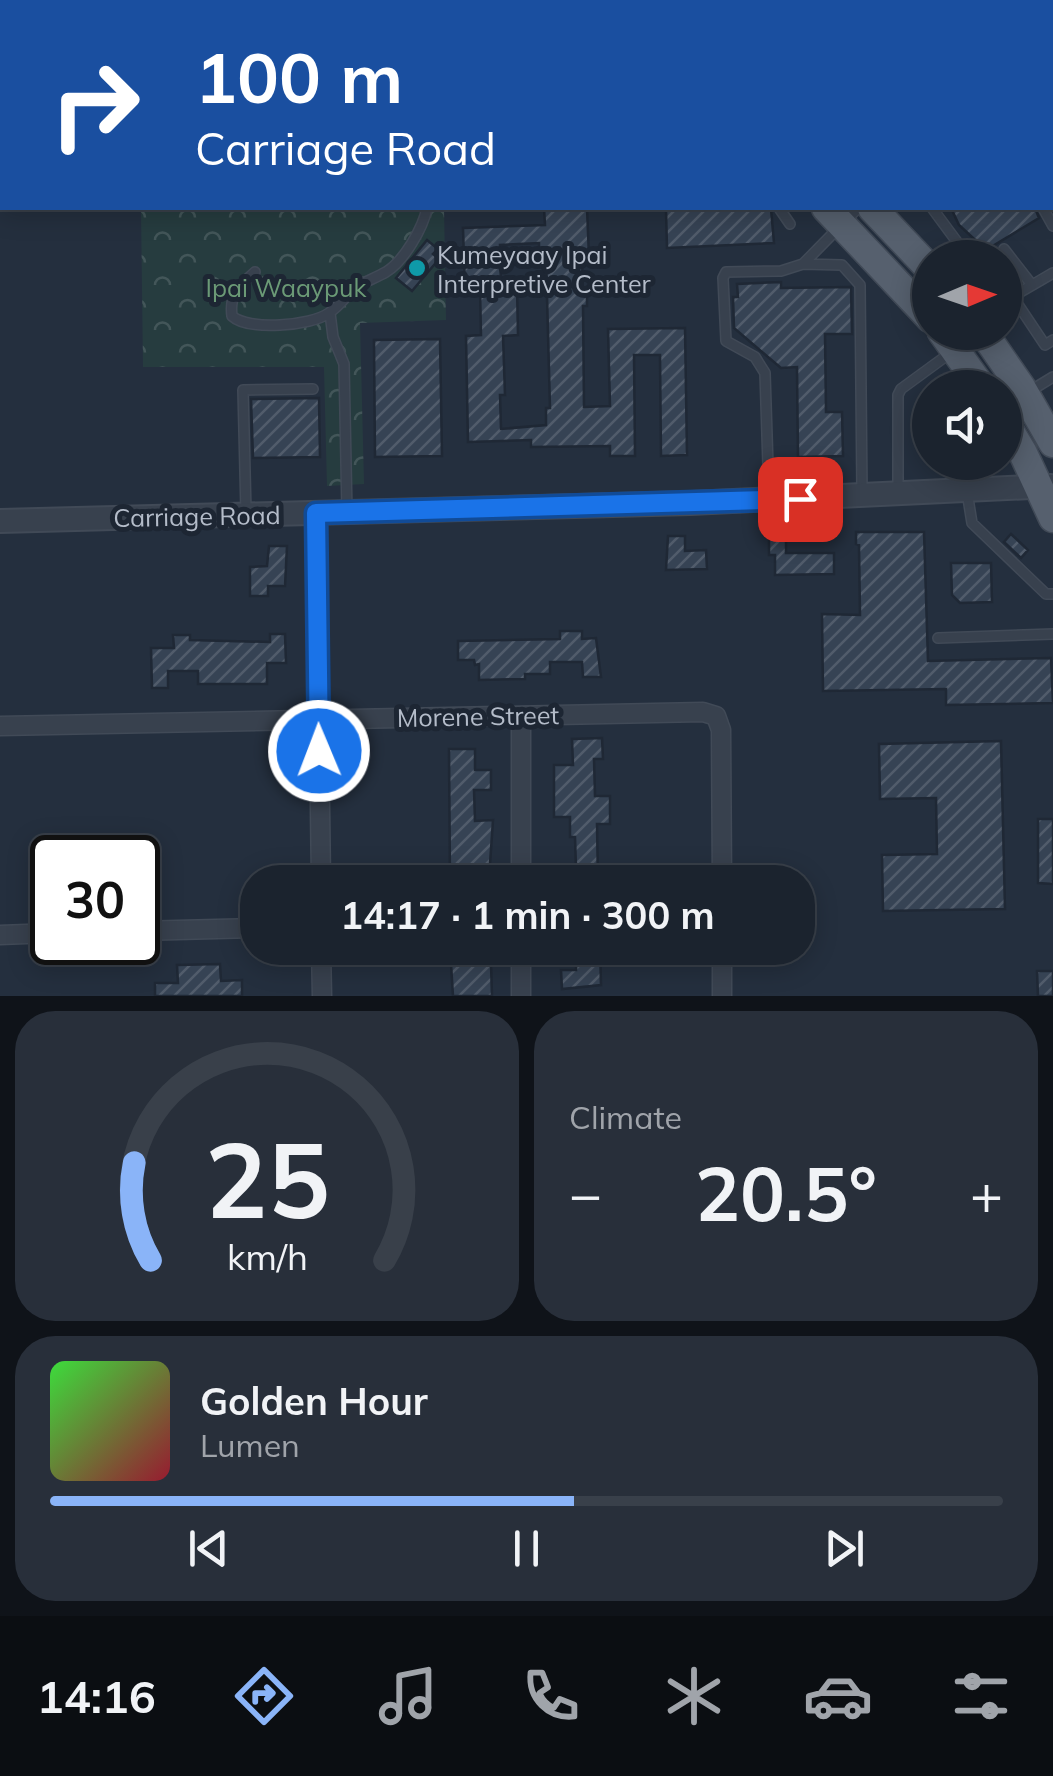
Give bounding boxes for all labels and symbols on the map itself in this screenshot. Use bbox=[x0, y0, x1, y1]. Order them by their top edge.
place label: Kumeyaay Ipai Interpretive Center bbox=[437, 239, 651, 299]
north arrow bbox=[912, 240, 1022, 350]
marker: Kumeyaay Ipai Interpretive Center bbox=[406, 257, 428, 279]
park label: Ipai Waaypuk bbox=[206, 272, 368, 303]
pin bbox=[758, 457, 843, 542]
street label: Carriage Road bbox=[113, 499, 281, 533]
position arrow bbox=[267, 699, 371, 803]
street label: Morene Street bbox=[397, 699, 560, 733]
speed limit sign: 30 bbox=[30, 835, 160, 965]

